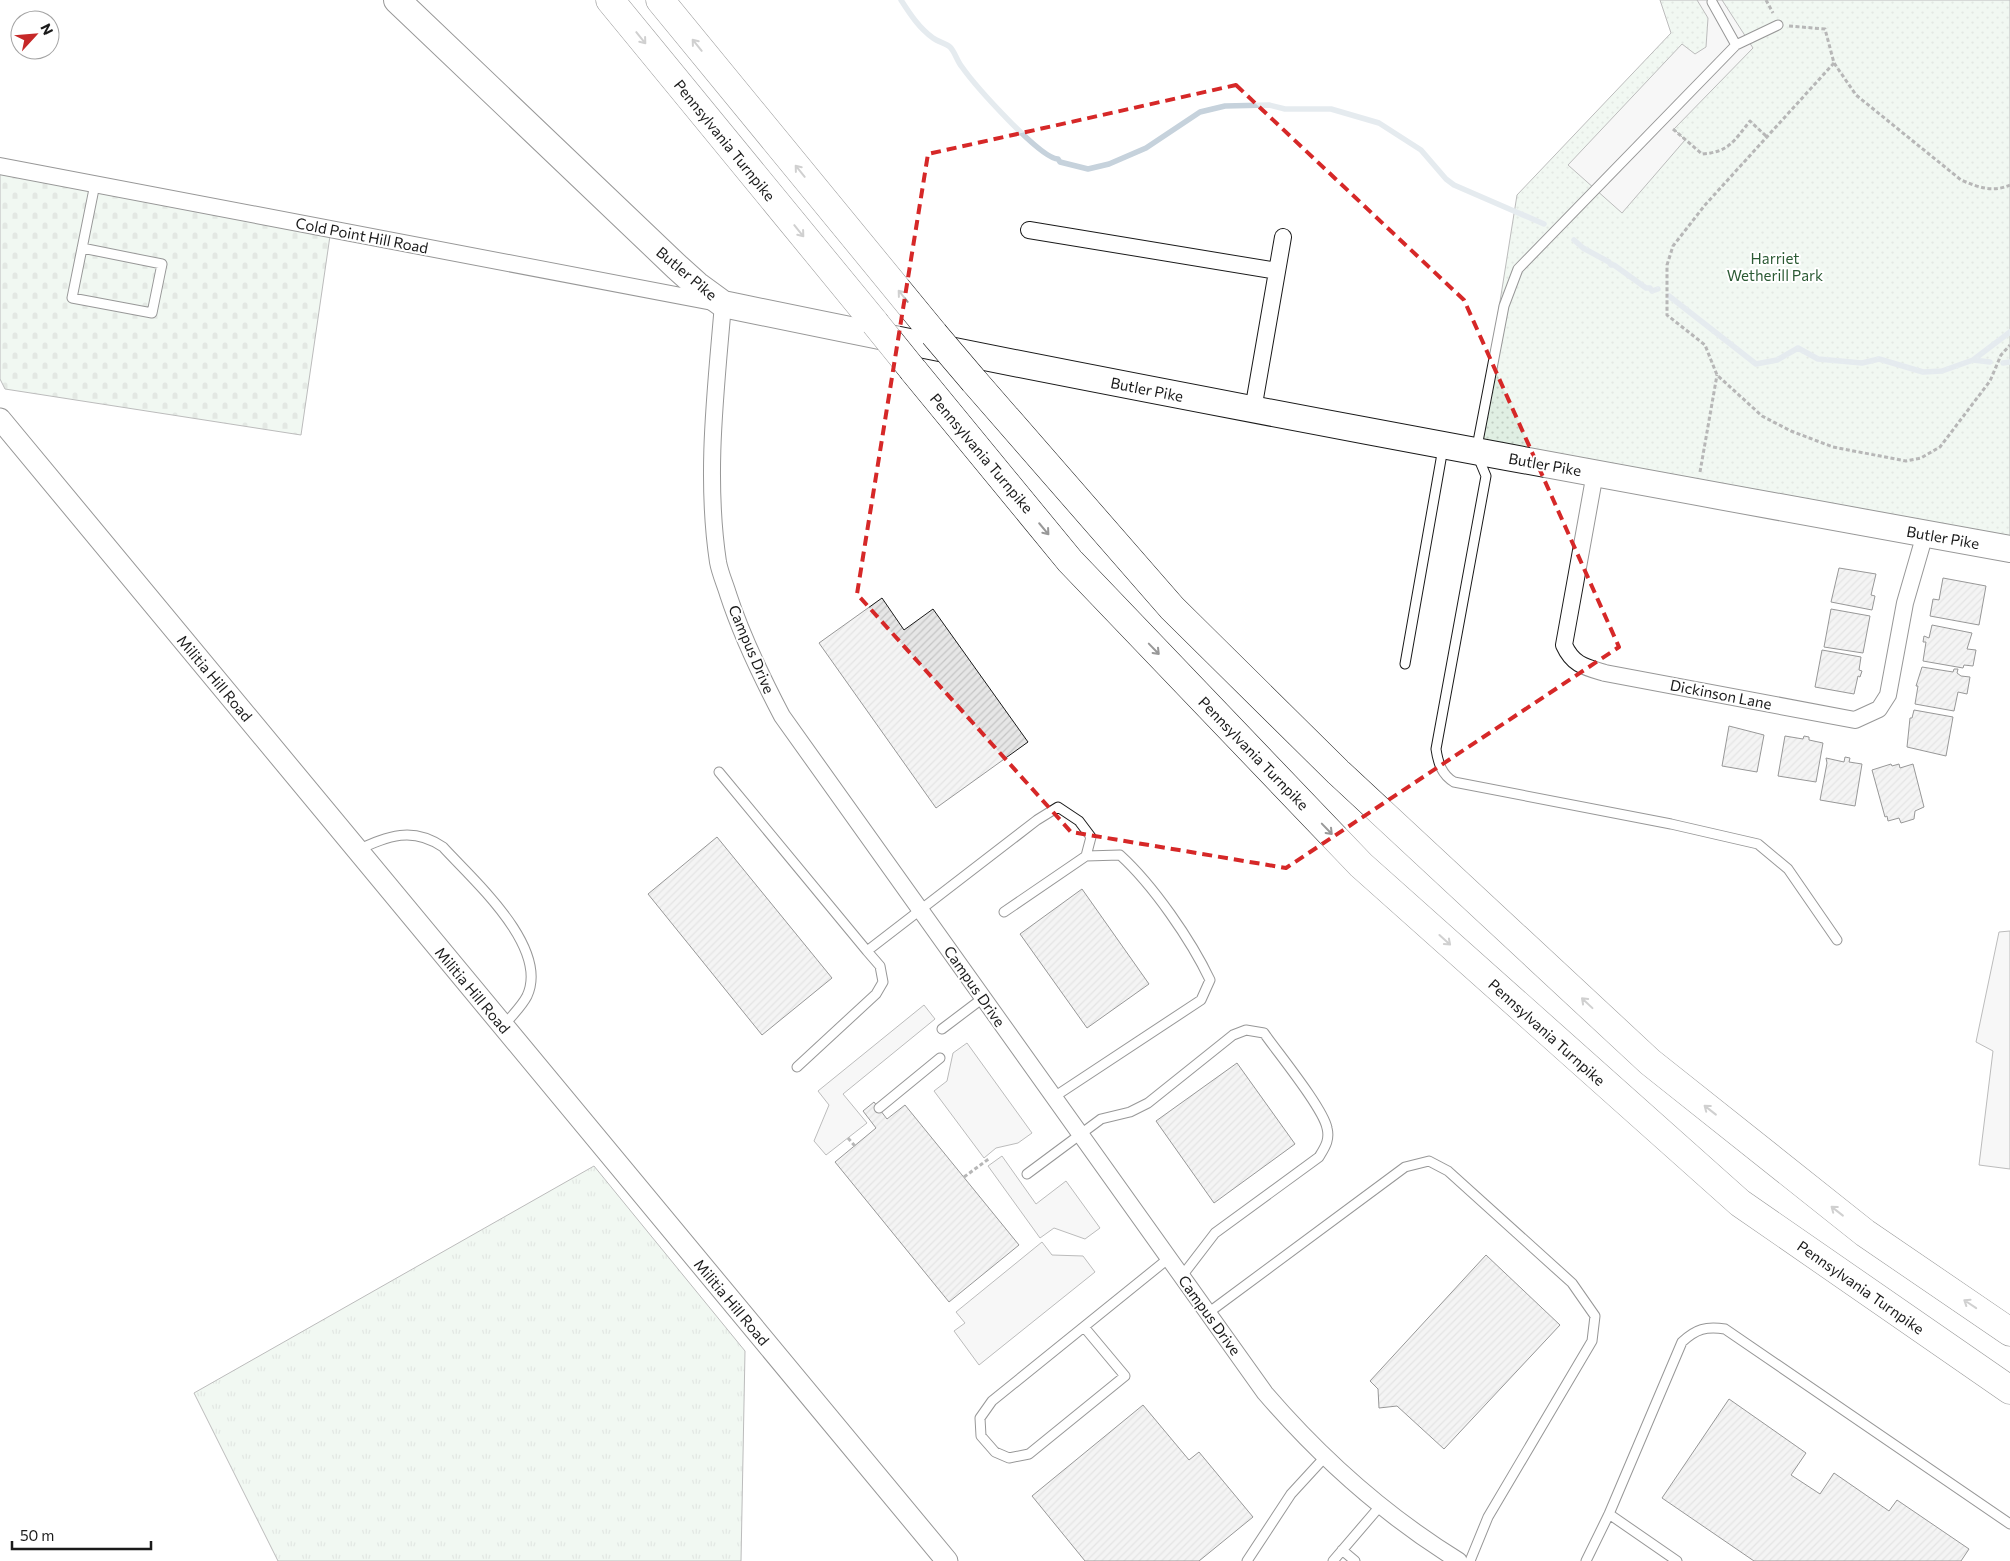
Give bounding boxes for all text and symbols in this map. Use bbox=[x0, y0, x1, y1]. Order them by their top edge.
north arrow bbox=[10, 10, 60, 60]
text: N bbox=[37, 21, 57, 38]
one-way arrow bbox=[635, 31, 646, 44]
one-way arrow bbox=[692, 39, 703, 52]
street label: Pennsylvania Turnpike bbox=[671, 76, 780, 204]
one-way arrow bbox=[795, 164, 806, 177]
street label: Cold Point Hill Road bbox=[294, 213, 430, 257]
one-way arrow bbox=[794, 224, 805, 237]
street label: Butler Pike bbox=[653, 242, 721, 304]
park label: Harriet Wetherill Park bbox=[1727, 249, 1823, 284]
one-way arrow bbox=[898, 290, 909, 303]
street label: Butler Pike bbox=[1109, 373, 1185, 405]
street label: Pennsylvania Turnpike bbox=[927, 389, 1037, 517]
street label: Butler Pike bbox=[1507, 449, 1583, 479]
one-way arrow bbox=[1039, 522, 1050, 535]
street label: Butler Pike bbox=[1905, 522, 1981, 552]
street label: Campus Drive bbox=[725, 602, 779, 696]
street label: Militia Hill Road bbox=[174, 631, 256, 725]
one-way arrow bbox=[1148, 642, 1160, 655]
street label: Dickinson Lane bbox=[1669, 675, 1773, 713]
street label: Pennsylvania Turnpike bbox=[1195, 692, 1313, 814]
one-way arrow bbox=[1321, 823, 1333, 836]
one-way arrow bbox=[1439, 935, 1452, 946]
street label: Campus Drive bbox=[941, 942, 1009, 1030]
street label: Militia Hill Road bbox=[432, 943, 514, 1037]
street label: Pennsylvania Turnpike bbox=[1485, 975, 1609, 1089]
one-way arrow bbox=[1580, 998, 1593, 1009]
one-way arrow bbox=[1704, 1104, 1717, 1115]
one-way arrow bbox=[1831, 1205, 1844, 1216]
street label: Pennsylvania Turnpike bbox=[1794, 1236, 1928, 1338]
street label: Militia Hill Road bbox=[691, 1255, 773, 1349]
street label: Campus Drive bbox=[1175, 1272, 1245, 1359]
one-way arrow bbox=[1963, 1299, 1977, 1309]
scale bar bbox=[12, 1518, 151, 1550]
text: 50 m bbox=[20, 1526, 54, 1544]

